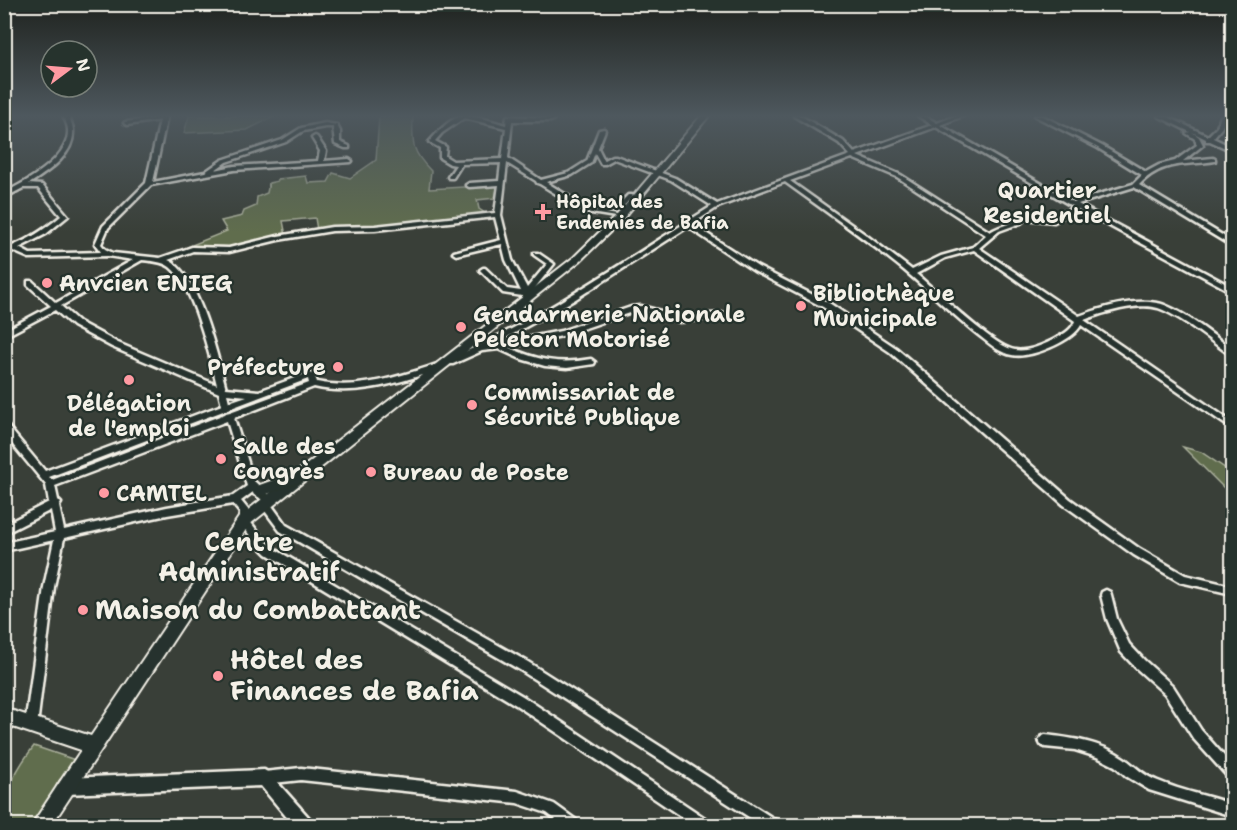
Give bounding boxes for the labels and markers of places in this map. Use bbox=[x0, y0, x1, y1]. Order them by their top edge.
place label: Hôpital des Endemies de Bafia bbox=[556, 190, 729, 235]
marker: Hôpital des Endemies de Bafia bbox=[534, 203, 552, 221]
place label: Anvcien ENIEG bbox=[59, 269, 233, 298]
marker: Anvcien ENIEG bbox=[40, 276, 54, 290]
place label: Bibliothèque Municipale bbox=[813, 279, 955, 333]
marker: Bibliothèque Municipale bbox=[794, 299, 808, 313]
place label: Gendarmerie Nationale Peleton Motorisé bbox=[473, 300, 745, 354]
marker: Gendarmerie Nationale Peleton Motorisé bbox=[454, 320, 468, 334]
place label: Préfecture bbox=[207, 353, 326, 382]
marker: Préfecture bbox=[331, 360, 345, 374]
marker: Délégation de l'emploi bbox=[122, 373, 136, 387]
place label: Commissariat de Sécurité Publique bbox=[484, 378, 681, 432]
place label: Délégation de l'emploi bbox=[67, 389, 192, 443]
marker: Commissariat de Sécurité Publique bbox=[465, 398, 479, 412]
place label: Salle des Congrès bbox=[233, 432, 336, 486]
marker: Salle des Congrès bbox=[214, 452, 228, 466]
place label: Bureau de Poste bbox=[383, 458, 569, 487]
marker: Bureau de Poste bbox=[364, 465, 378, 479]
place label: CAMTEL bbox=[116, 479, 207, 508]
marker: CAMTEL bbox=[97, 486, 111, 500]
place label: Maison du Combattant bbox=[95, 591, 421, 628]
marker: Maison du Combattant bbox=[76, 603, 90, 617]
place label: Hôtel des Finances de Bafia bbox=[230, 641, 479, 709]
marker: Hôtel des Finances de Bafia bbox=[211, 669, 225, 683]

